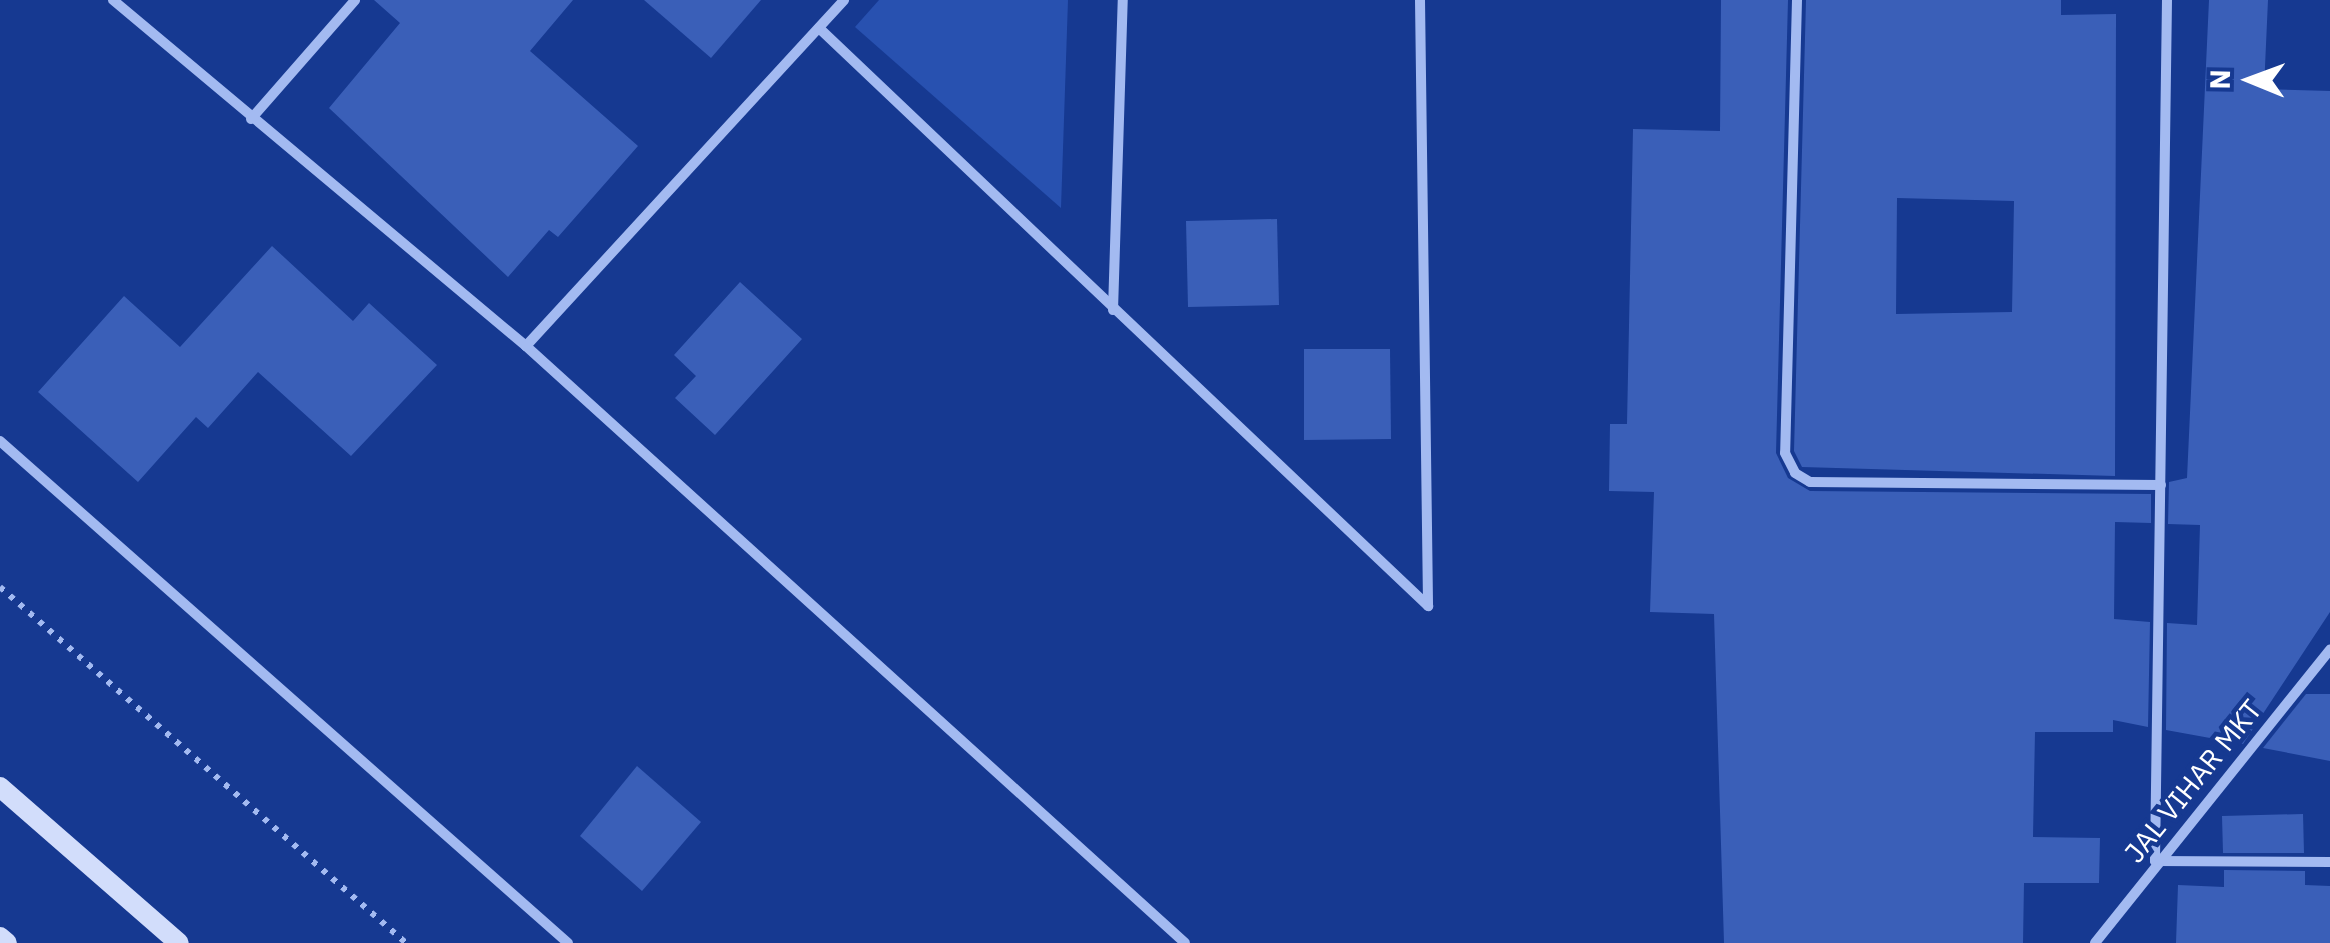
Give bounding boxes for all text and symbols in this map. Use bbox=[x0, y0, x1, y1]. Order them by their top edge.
north arrow bbox=[2200, 30, 2300, 130]
text: N bbox=[2201, 69, 2238, 90]
street label: JAL VIHAR MKT bbox=[2117, 693, 2269, 869]

